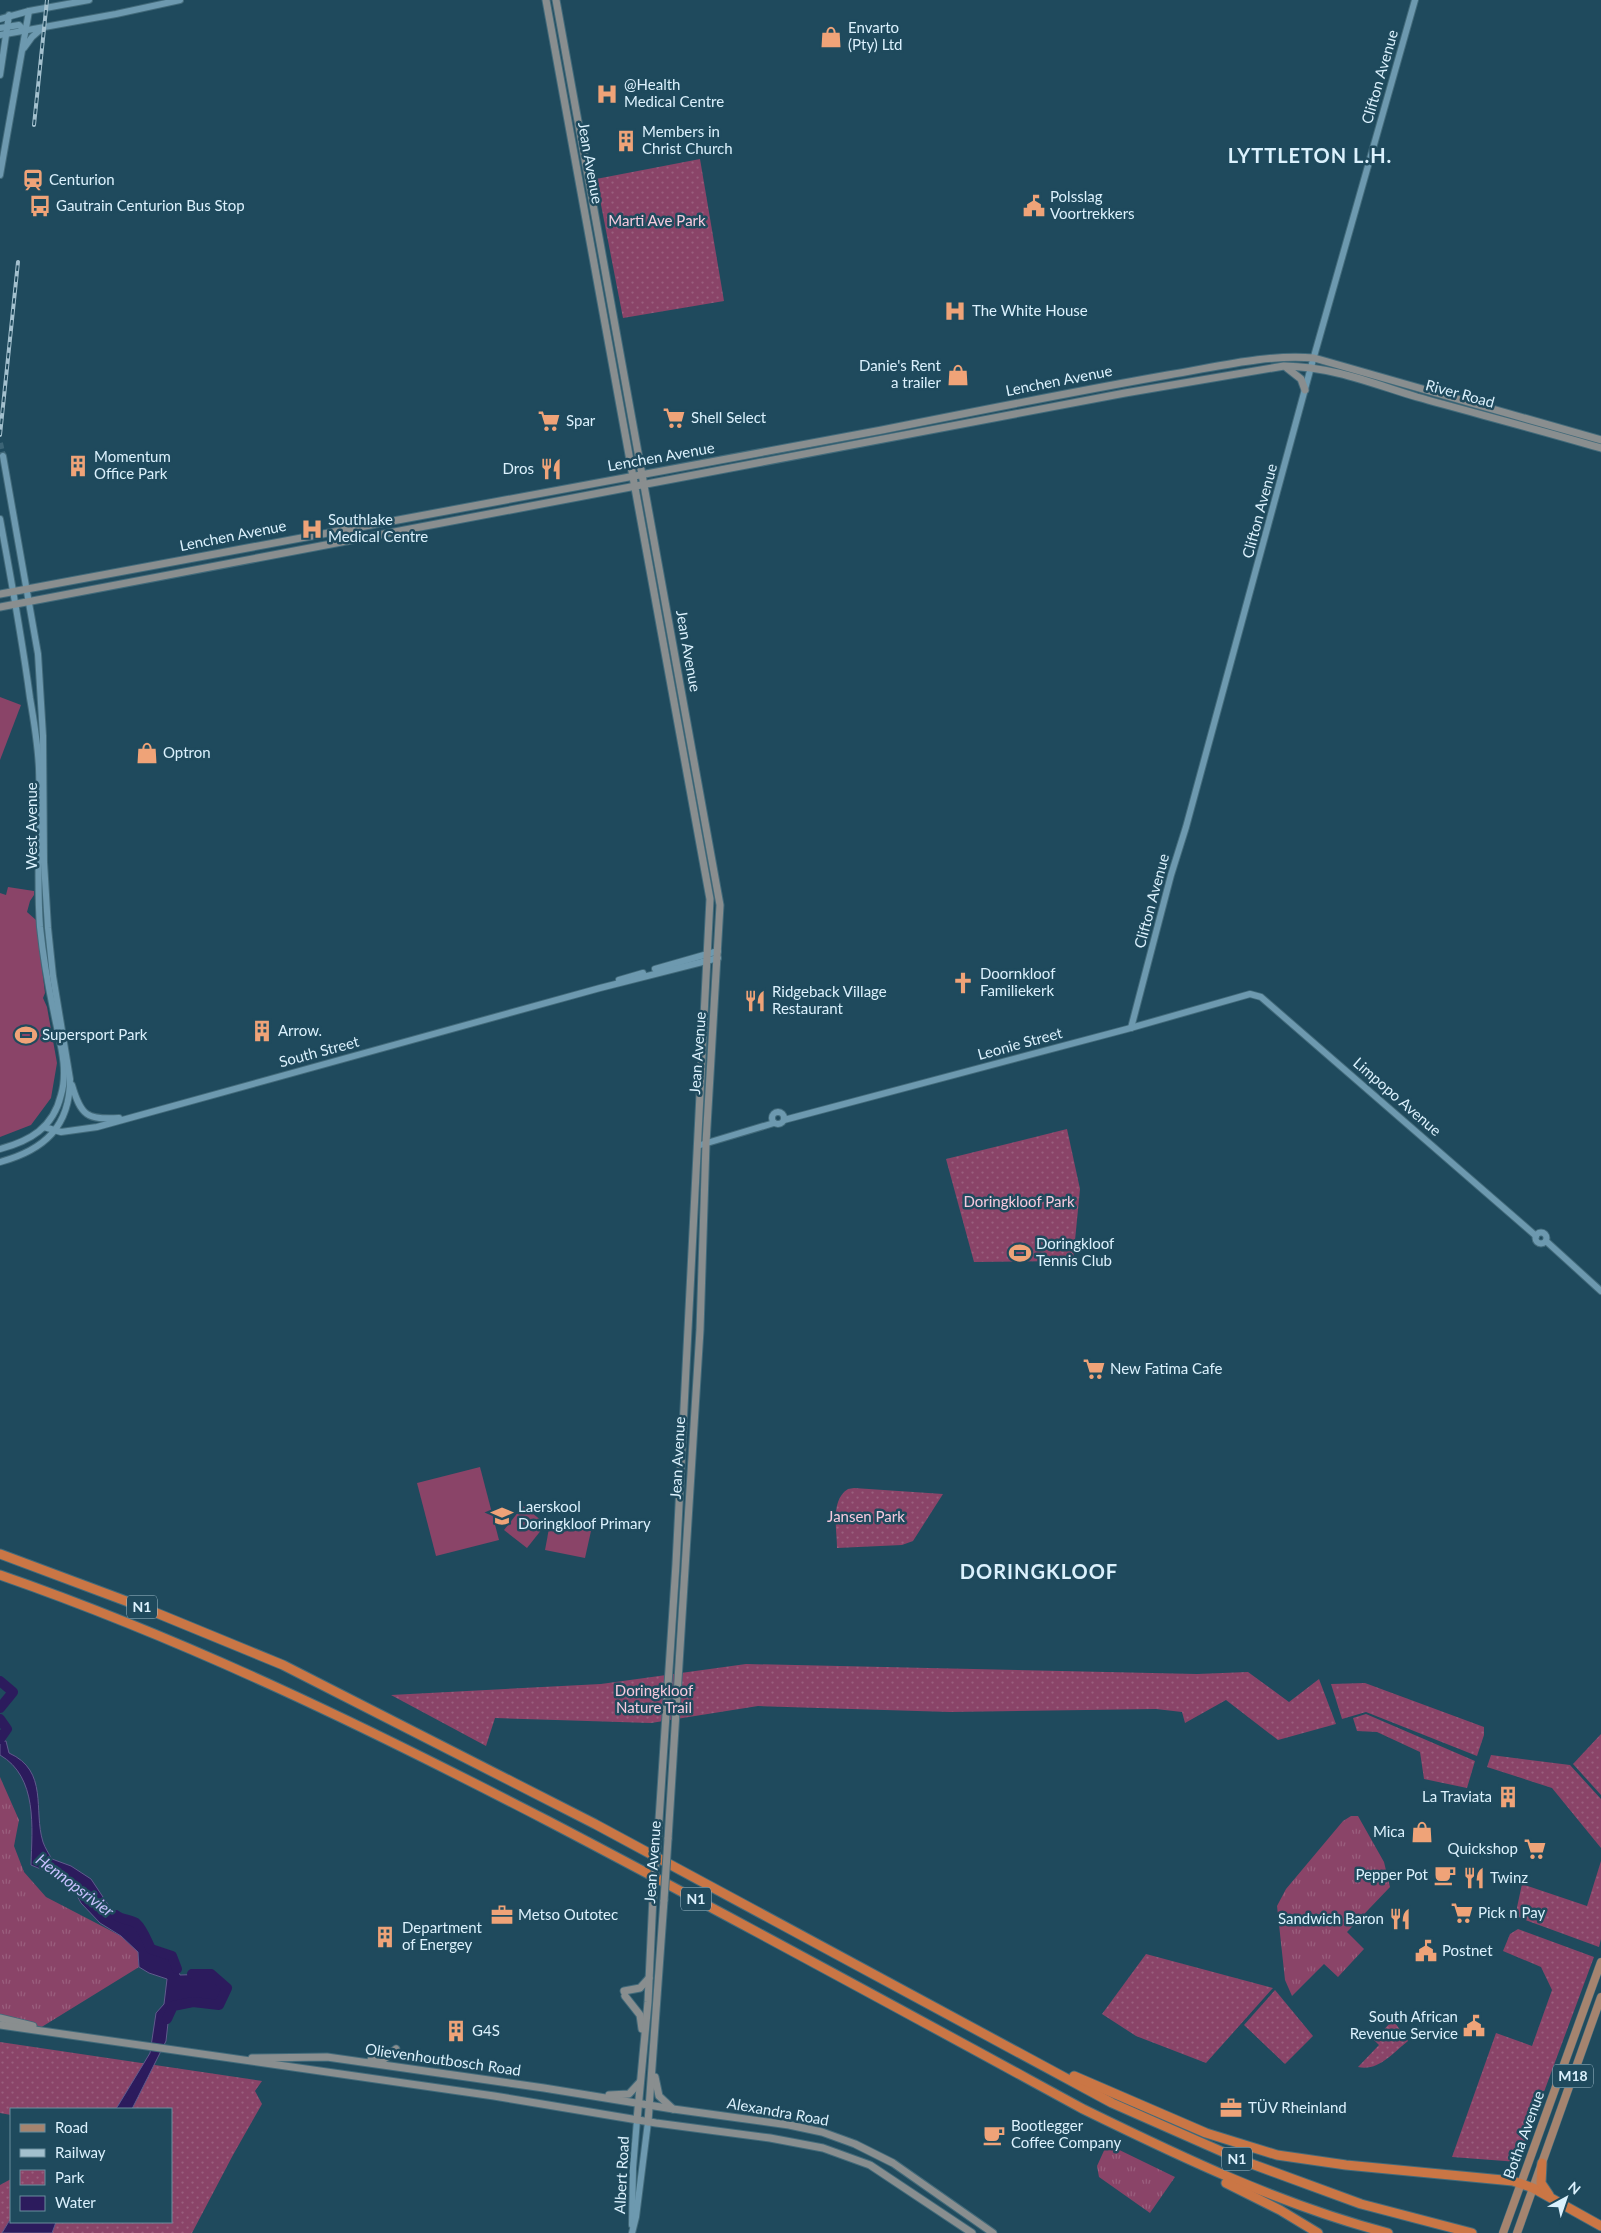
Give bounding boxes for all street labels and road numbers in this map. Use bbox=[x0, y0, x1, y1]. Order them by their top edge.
street label: Clifton Avenue bbox=[1357, 27, 1401, 126]
street label: Jean Avenue bbox=[575, 120, 607, 205]
street label: Lenchen Avenue bbox=[1004, 361, 1114, 399]
street label: River Road bbox=[1424, 375, 1497, 411]
street label: Lenchen Avenue bbox=[606, 438, 716, 474]
street label: Clifton Avenue bbox=[1238, 461, 1280, 560]
street label: Lenchen Avenue bbox=[178, 516, 288, 554]
street label: Jean Avenue bbox=[673, 608, 705, 693]
street label: West Avenue bbox=[22, 782, 40, 870]
street label: Clifton Avenue bbox=[1130, 851, 1172, 950]
street label: Jean Avenue bbox=[685, 1011, 709, 1095]
street label: Leonie Street bbox=[975, 1023, 1065, 1063]
street label: South Street bbox=[277, 1032, 361, 1070]
street label: Limpopo Avenue bbox=[1350, 1053, 1445, 1139]
street label: Jean Avenue bbox=[666, 1416, 688, 1500]
road number: N1 bbox=[127, 1595, 157, 1618]
street label: Jean Avenue bbox=[640, 1820, 664, 1904]
road number: N1 bbox=[681, 1888, 711, 1910]
street label: Olievenhoutbosch Road bbox=[364, 2039, 522, 2079]
road number: M18 bbox=[1553, 2064, 1593, 2088]
street label: Botha Avenue bbox=[1499, 2088, 1547, 2181]
street label: Alexandra Road bbox=[726, 2093, 831, 2129]
street label: Albert Road bbox=[610, 2136, 632, 2214]
road number: N1 bbox=[1222, 2148, 1252, 2170]

